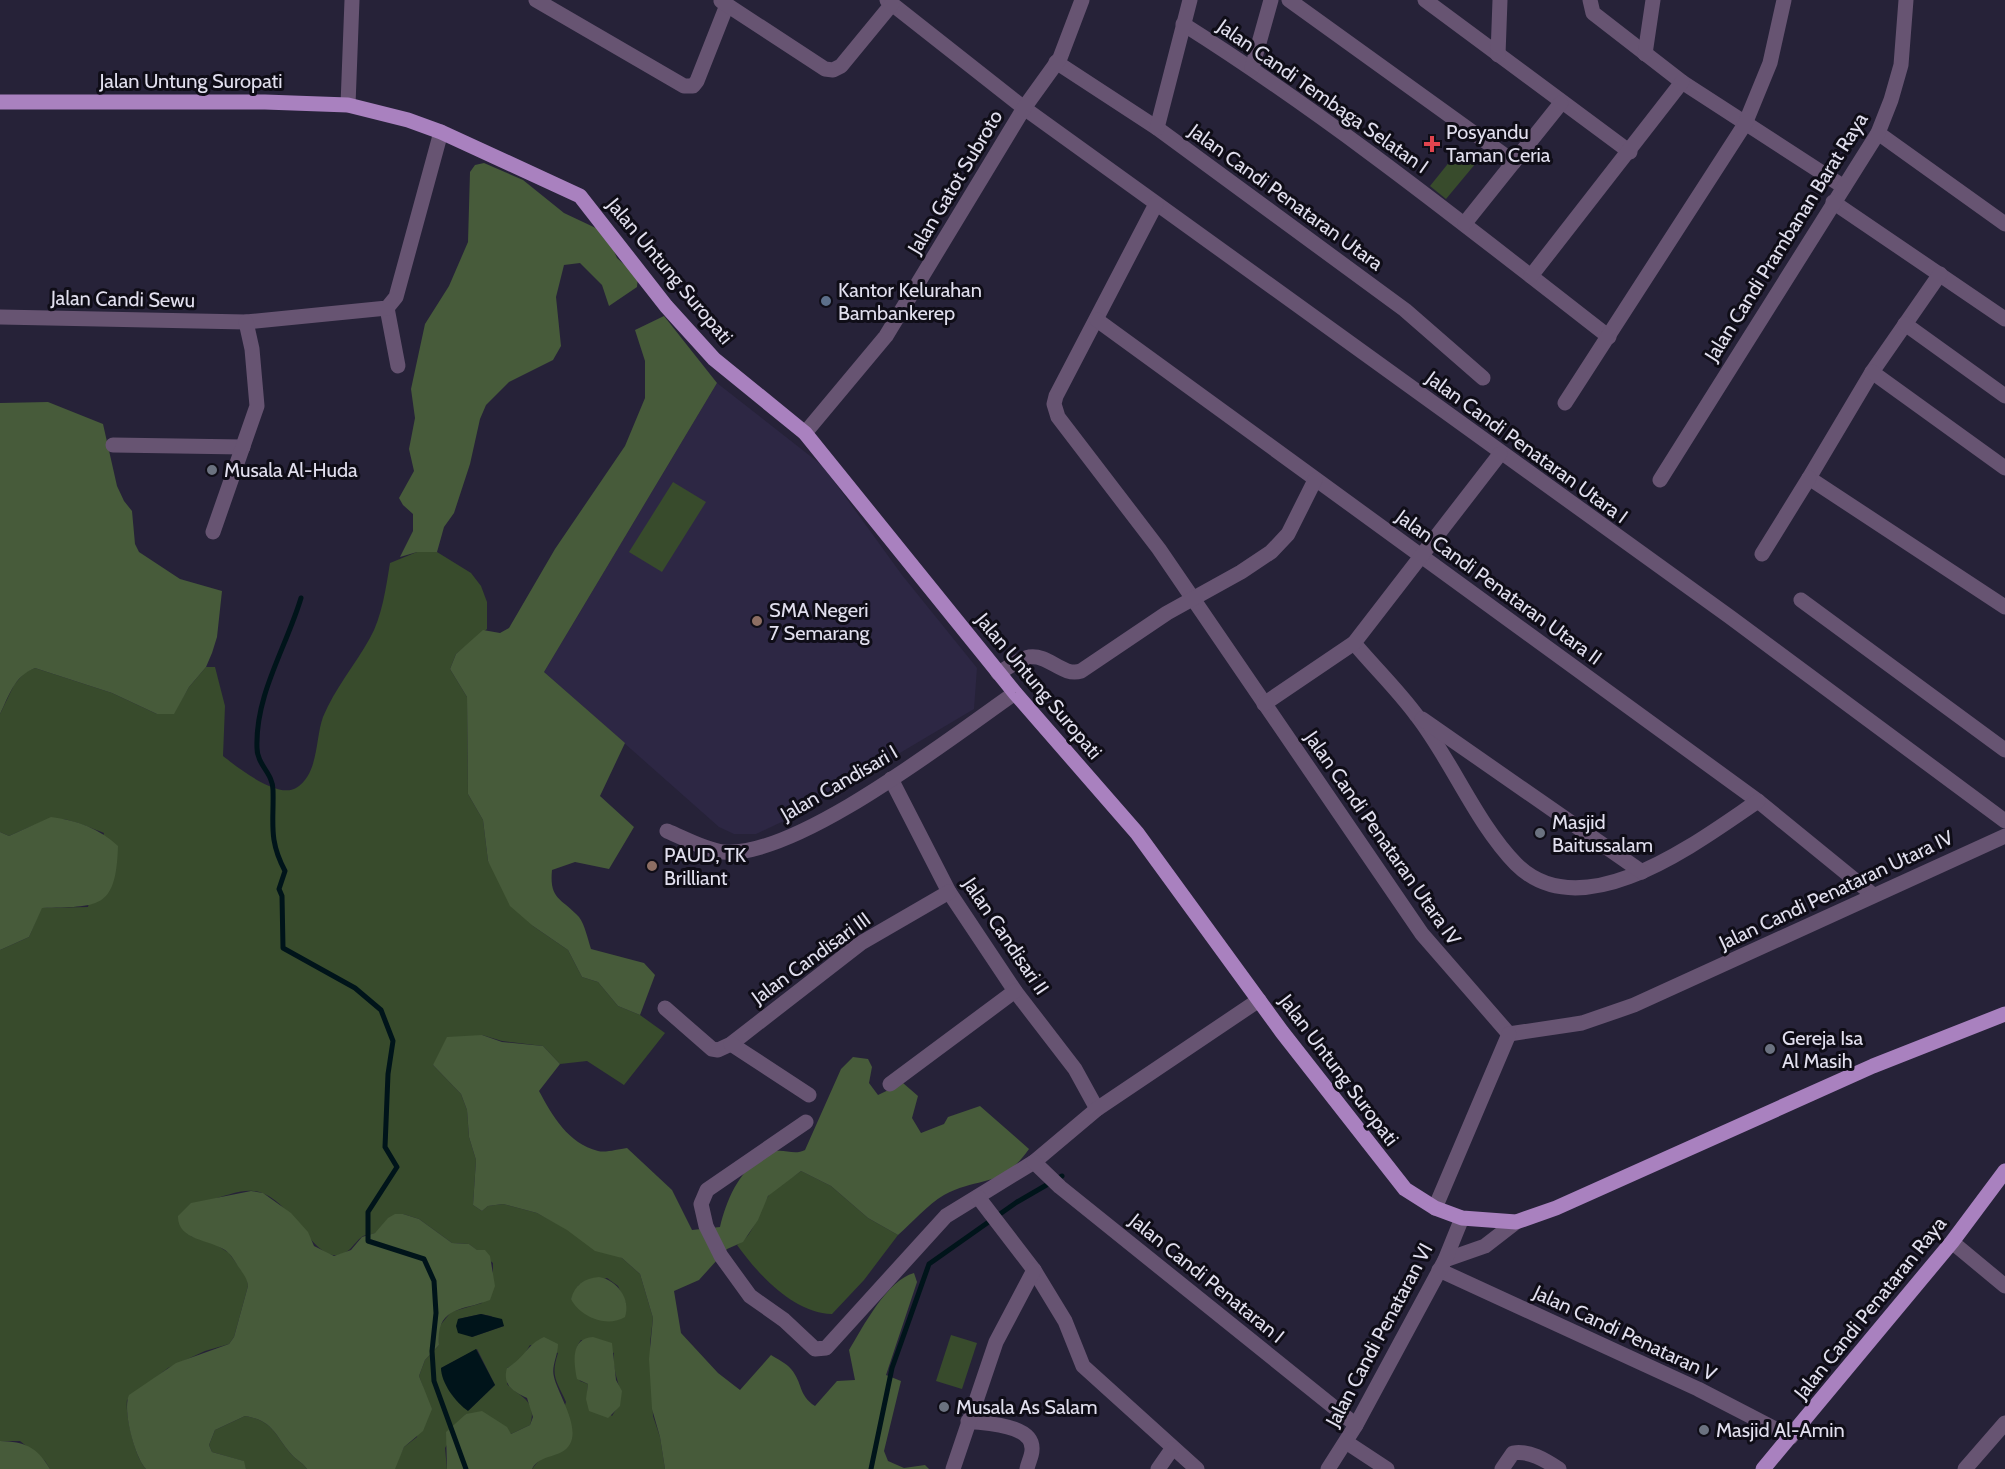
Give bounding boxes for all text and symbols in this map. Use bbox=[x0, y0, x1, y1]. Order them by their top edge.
street label: Jalan Candi Tembaga Selatan I bbox=[1212, 13, 1433, 178]
street label: Jalan Untung Suropati bbox=[98, 69, 283, 93]
street label: Jalan Gatot Subroto bbox=[902, 106, 1007, 259]
street label: Jalan Candi Prambanan Barat Raya bbox=[1699, 108, 1873, 366]
street label: Jalan Candi Penataran Utara bbox=[1184, 118, 1388, 276]
place label: Posyandu Taman Ceria bbox=[1446, 120, 1551, 167]
marker: Posyandu Taman Ceria bbox=[1423, 135, 1441, 153]
street label: Jalan Untung Suropati bbox=[601, 192, 738, 349]
place label: Kantor Kelurahan Bambankerep bbox=[838, 278, 982, 325]
street label: Jalan Candi Sewu bbox=[50, 286, 195, 312]
marker: Kantor Kelurahan Bambankerep bbox=[819, 294, 833, 308]
street label: Jalan Candi Penataran Utara I bbox=[1421, 365, 1632, 528]
place label: Musala Al-Huda bbox=[224, 458, 358, 482]
marker: Musala Al-Huda bbox=[205, 463, 219, 477]
street label: Jalan Candi Penataran Utara II bbox=[1391, 504, 1607, 670]
place label: SMA Negeri 7 Semarang bbox=[769, 598, 871, 645]
street label: Jalan Untung Suropati bbox=[970, 607, 1107, 764]
marker: SMA Negeri 7 Semarang bbox=[750, 614, 764, 628]
street label: Jalan Candi Penataran Utara IV bbox=[1299, 726, 1467, 950]
street label: Jalan Candisari I bbox=[775, 740, 902, 827]
place label: Masjid Baitussalam bbox=[1552, 810, 1653, 857]
street label: Jalan Candi Penataran Utara IV bbox=[1714, 825, 1958, 955]
marker: Masjid Baitussalam bbox=[1533, 826, 1547, 840]
place label: PAUD, TK Brilliant bbox=[664, 843, 747, 890]
marker: PAUD, TK Brilliant bbox=[645, 859, 659, 873]
street label: Jalan Candisari II bbox=[957, 872, 1054, 999]
street label: Jalan Candisari III bbox=[746, 907, 875, 1010]
street label: Jalan Untung Suropati bbox=[1274, 989, 1404, 1150]
place label: Gereja Isa Al Masih bbox=[1782, 1026, 1863, 1073]
marker: Gereja Isa Al Masih bbox=[1763, 1042, 1777, 1056]
street label: Jalan Candi Penataran I bbox=[1124, 1208, 1289, 1348]
street label: Jalan Candi Penataran Raya bbox=[1788, 1212, 1951, 1405]
street label: Jalan Candi Penataran VI bbox=[1320, 1239, 1438, 1432]
street label: Jalan Candi Penataran V bbox=[1529, 1280, 1721, 1386]
place label: Musala As Salam bbox=[956, 1395, 1097, 1419]
marker: Musala As Salam bbox=[937, 1400, 951, 1414]
place label: Masjid Al-Amin bbox=[1716, 1418, 1845, 1442]
marker: Masjid Al-Amin bbox=[1697, 1423, 1711, 1437]

